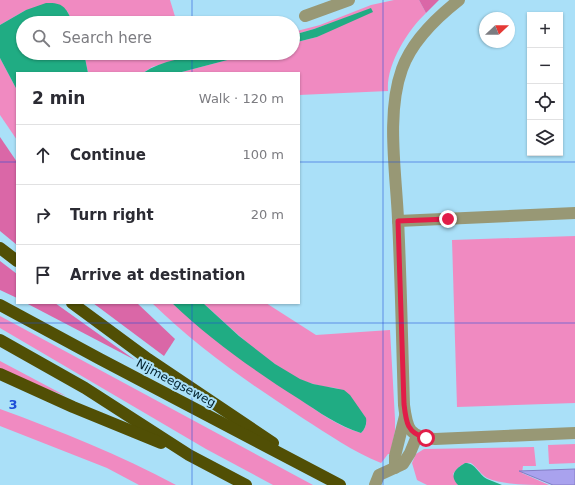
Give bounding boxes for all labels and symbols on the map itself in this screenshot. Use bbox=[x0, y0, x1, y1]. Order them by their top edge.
north arrow bbox=[479, 12, 515, 48]
route end bbox=[439, 210, 457, 228]
street label: Nijmeegseweg bbox=[134, 356, 218, 410]
text: 3 bbox=[8, 397, 18, 412]
route start bbox=[417, 429, 435, 447]

